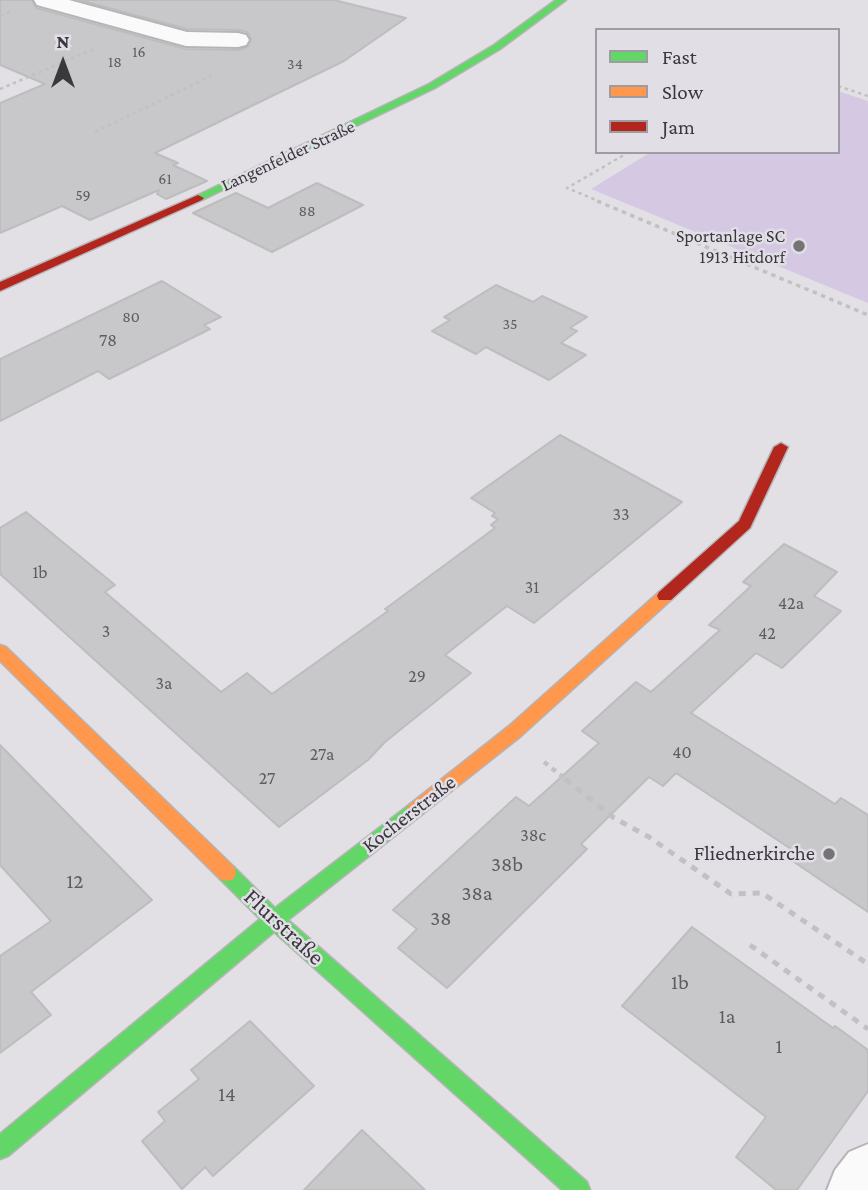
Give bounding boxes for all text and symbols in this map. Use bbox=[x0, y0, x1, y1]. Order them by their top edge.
north arrow bbox=[28, 28, 98, 98]
legend bbox=[595, 28, 840, 154]
text: N bbox=[57, 31, 69, 52]
house number: 16 bbox=[132, 42, 146, 62]
text: Fast bbox=[662, 45, 697, 69]
house number: 18 bbox=[108, 52, 122, 72]
house number: 34 bbox=[287, 54, 303, 74]
text: Slow bbox=[662, 80, 703, 104]
text: Jam bbox=[662, 115, 695, 139]
street label: Langenfelder Straße bbox=[218, 116, 358, 196]
house number: 61 bbox=[158, 169, 172, 189]
house number: 59 bbox=[75, 185, 91, 205]
house number: 88 bbox=[298, 201, 316, 221]
place label: Sportanlage SC 1913 Hitdorf bbox=[676, 225, 785, 268]
marker: Sportanlage SC 1913 Hitdorf bbox=[791, 238, 807, 254]
house number: 80 bbox=[122, 307, 140, 327]
house number: 35 bbox=[502, 314, 518, 334]
house number: 78 bbox=[99, 329, 117, 351]
house number: 33 bbox=[613, 503, 629, 525]
house number: 1b bbox=[32, 561, 48, 583]
house number: 31 bbox=[525, 576, 539, 598]
house number: 42a bbox=[778, 592, 804, 614]
house number: 3 bbox=[102, 620, 110, 642]
house number: 42 bbox=[758, 622, 776, 644]
house number: 29 bbox=[408, 665, 426, 687]
house number: 3a bbox=[156, 672, 172, 694]
house number: 40 bbox=[672, 741, 692, 763]
house number: 27a bbox=[310, 743, 334, 765]
house number: 27 bbox=[259, 767, 275, 789]
street label: Kocherstraße bbox=[357, 770, 461, 858]
house number: 38c bbox=[520, 824, 546, 846]
place label: Fliednerkirche bbox=[694, 841, 815, 867]
marker: Fliednerkirche bbox=[821, 846, 837, 862]
house number: 38b bbox=[491, 852, 523, 878]
house number: 12 bbox=[67, 869, 83, 895]
house number: 38a bbox=[462, 881, 492, 907]
street label: Flurstraße bbox=[238, 882, 330, 972]
house number: 38 bbox=[430, 906, 452, 932]
house number: 1b bbox=[671, 970, 689, 996]
house number: 1a bbox=[719, 1004, 735, 1030]
house number: 1 bbox=[776, 1034, 782, 1060]
house number: 14 bbox=[218, 1082, 236, 1108]

